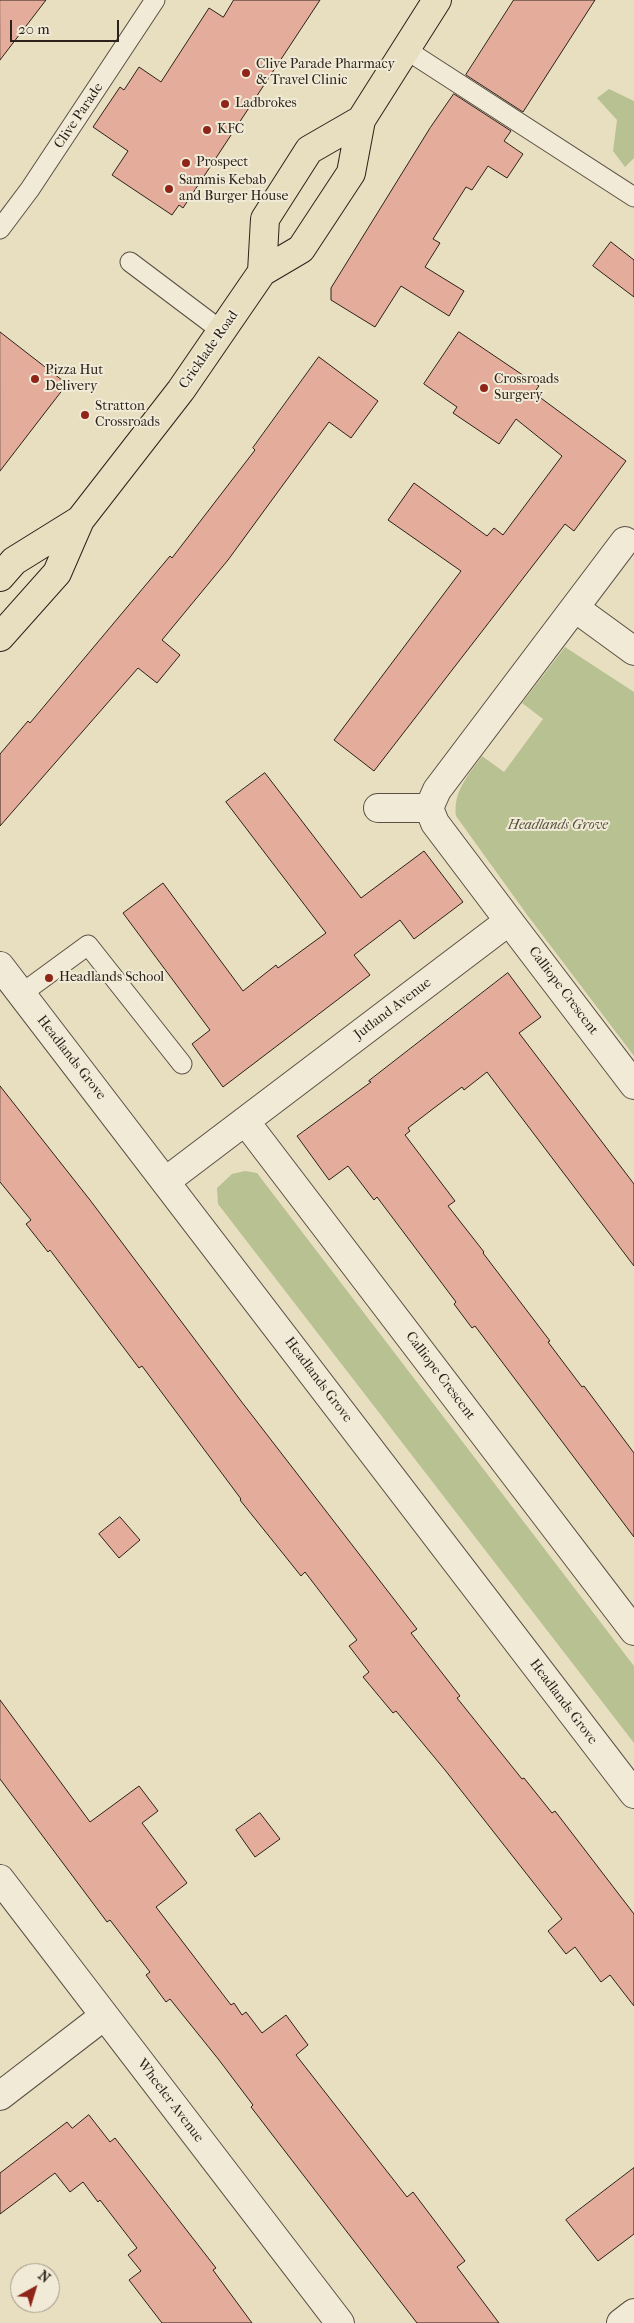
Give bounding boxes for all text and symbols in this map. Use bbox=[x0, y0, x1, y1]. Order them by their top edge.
scale bar bbox=[12, 10, 121, 42]
text: 20 m bbox=[18, 20, 50, 38]
place label: Clive Parade Pharmacy & Travel Clinic bbox=[256, 57, 395, 90]
marker: Clive Parade Pharmacy & Travel Clinic bbox=[240, 67, 252, 79]
street label: Clive Parade bbox=[51, 80, 107, 152]
place label: Ladbrokes bbox=[235, 96, 297, 112]
marker: Ladbrokes bbox=[219, 98, 231, 110]
place label: KFC bbox=[217, 122, 244, 138]
marker: KFC bbox=[201, 124, 213, 136]
place label: Prospect bbox=[196, 155, 248, 171]
marker: Prospect bbox=[180, 157, 192, 169]
place label: Sammis Kebab and Burger House bbox=[179, 173, 288, 206]
marker: Sammis Kebab and Burger House bbox=[163, 183, 175, 195]
street label: Cricklade Road bbox=[176, 308, 242, 392]
place label: Pizza Hut Delivery bbox=[45, 363, 103, 396]
place label: Crossroads Surgery bbox=[494, 372, 559, 404]
marker: Pizza Hut Delivery bbox=[29, 373, 41, 385]
marker: Crossroads Surgery bbox=[478, 382, 490, 394]
place label: Stratton Crossroads bbox=[95, 399, 160, 432]
marker: Stratton Crossroads bbox=[79, 409, 91, 421]
park label: Headlands Grove bbox=[508, 818, 608, 834]
street label: Calliope Crescent bbox=[524, 944, 602, 1038]
place label: Headlands School bbox=[59, 970, 164, 986]
marker: Headlands School bbox=[43, 972, 55, 984]
street label: Jutland Avenue bbox=[351, 975, 435, 1043]
street label: Headlands Grove bbox=[33, 1012, 109, 1104]
street label: Calliope Crescent bbox=[401, 1329, 479, 1423]
street label: Headlands Grove bbox=[280, 1334, 356, 1426]
street label: Headlands Grove bbox=[525, 1656, 601, 1748]
street label: Wheeler Avenue bbox=[133, 2056, 207, 2146]
north arrow bbox=[10, 2263, 60, 2313]
text: N bbox=[35, 2267, 54, 2287]

